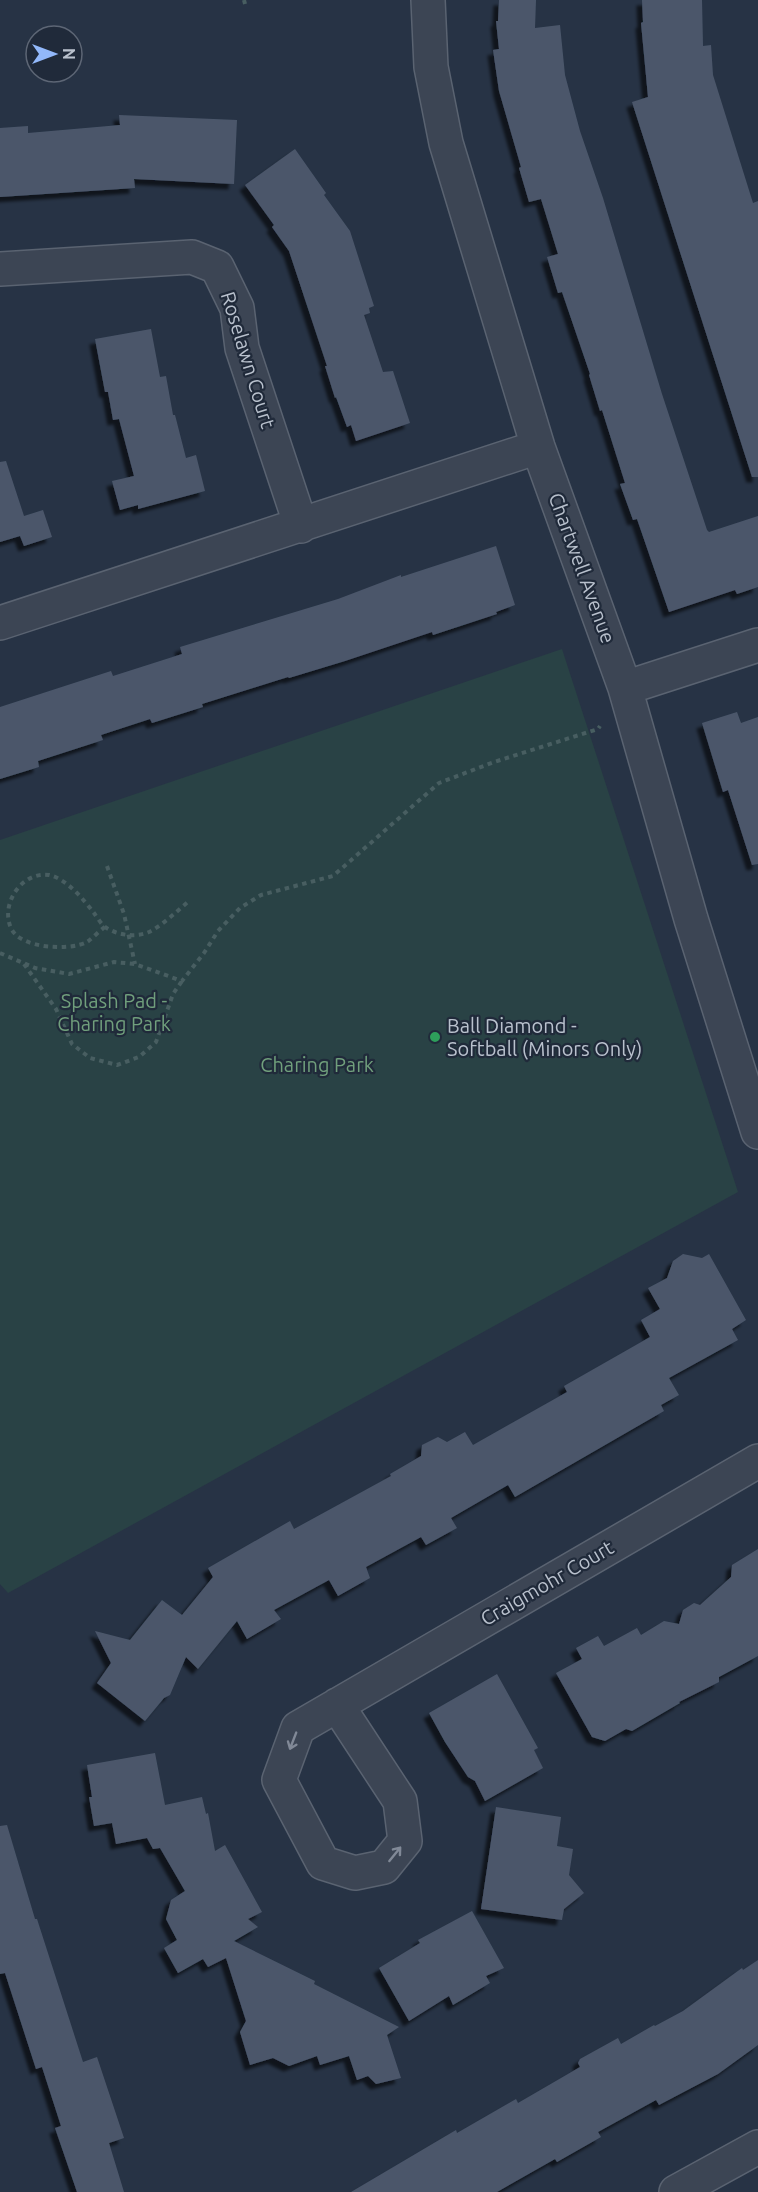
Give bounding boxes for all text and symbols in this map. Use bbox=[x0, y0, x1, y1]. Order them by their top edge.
north arrow bbox=[24, 24, 84, 84]
text: N bbox=[60, 48, 78, 60]
street label: Roselawn Court bbox=[217, 289, 280, 431]
street label: Chartwell Avenue bbox=[545, 489, 620, 646]
park label: Splash Pad - Charing Park bbox=[57, 989, 171, 1035]
place label: Ball Diamond - Softball (Minors Only) bbox=[447, 1014, 642, 1060]
marker: Ball Diamond - Softball (Minors Only) bbox=[428, 1030, 442, 1044]
park label: Charing Park bbox=[260, 1053, 374, 1076]
street label: Craigmohr Court bbox=[476, 1535, 617, 1630]
one-way arrow bbox=[287, 1731, 298, 1749]
one-way arrow bbox=[388, 1846, 401, 1862]

